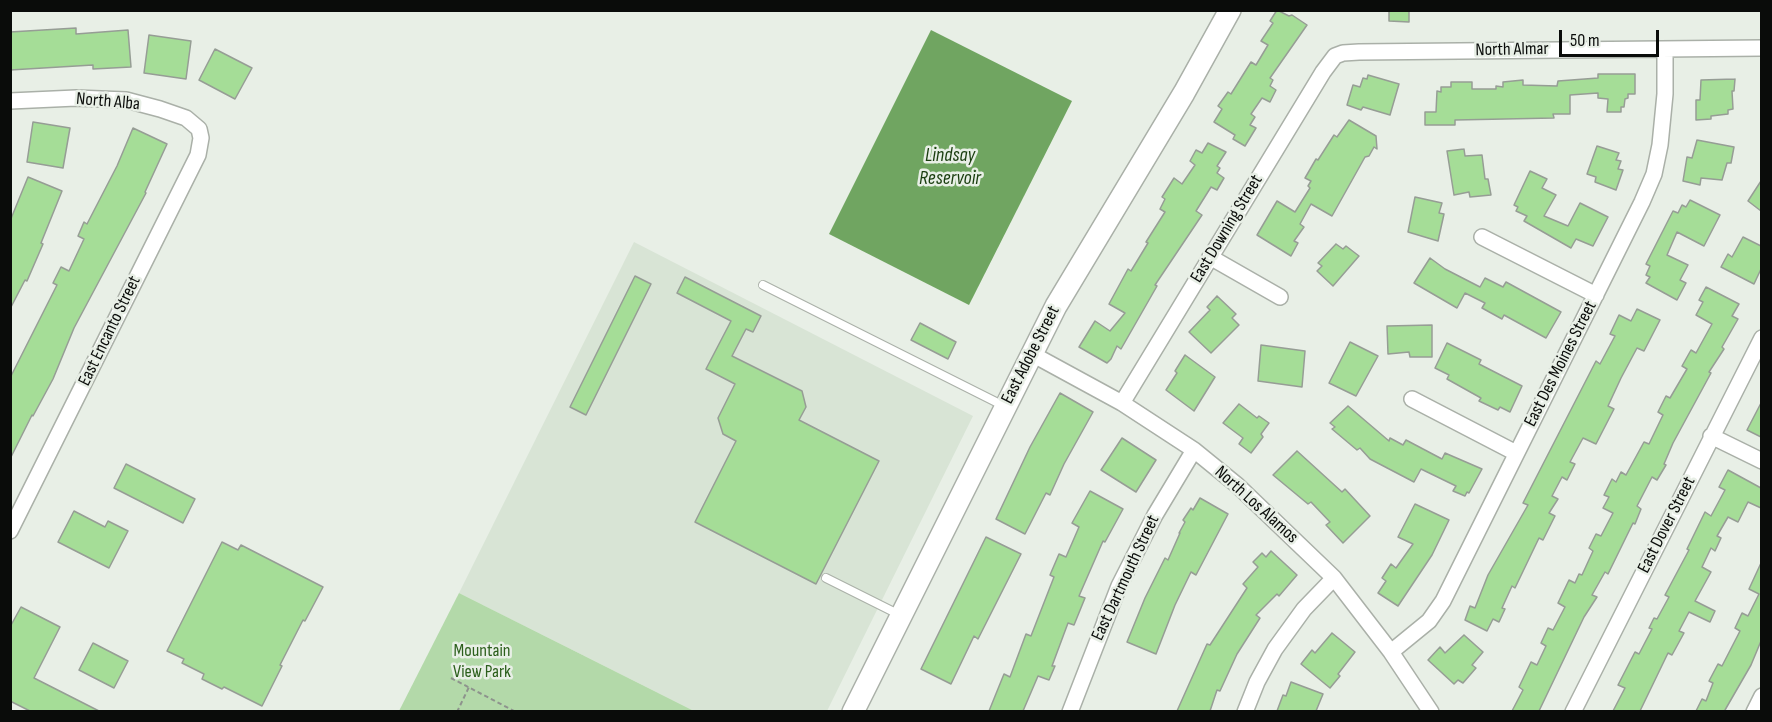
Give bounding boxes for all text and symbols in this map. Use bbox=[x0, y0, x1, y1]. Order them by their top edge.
scale bar bbox=[1562, 18, 1662, 56]
text: 50 m bbox=[1570, 30, 1600, 51]
street label: North Almar bbox=[1475, 39, 1549, 61]
street label: North Alba bbox=[75, 88, 141, 116]
water label: Lindsay Reservoir bbox=[919, 144, 981, 191]
street label: East Downing Street bbox=[1186, 171, 1268, 287]
street label: East Encanto Street bbox=[74, 273, 146, 389]
street label: East Des Moines Street bbox=[1520, 298, 1602, 430]
street label: East Adobe Street bbox=[997, 302, 1065, 408]
street label: North Los Alamos bbox=[1210, 462, 1302, 548]
street label: East Dover Street bbox=[1634, 473, 1700, 577]
street label: East Dartmouth Street bbox=[1087, 512, 1165, 644]
park label: Mountain View Park bbox=[453, 640, 511, 682]

